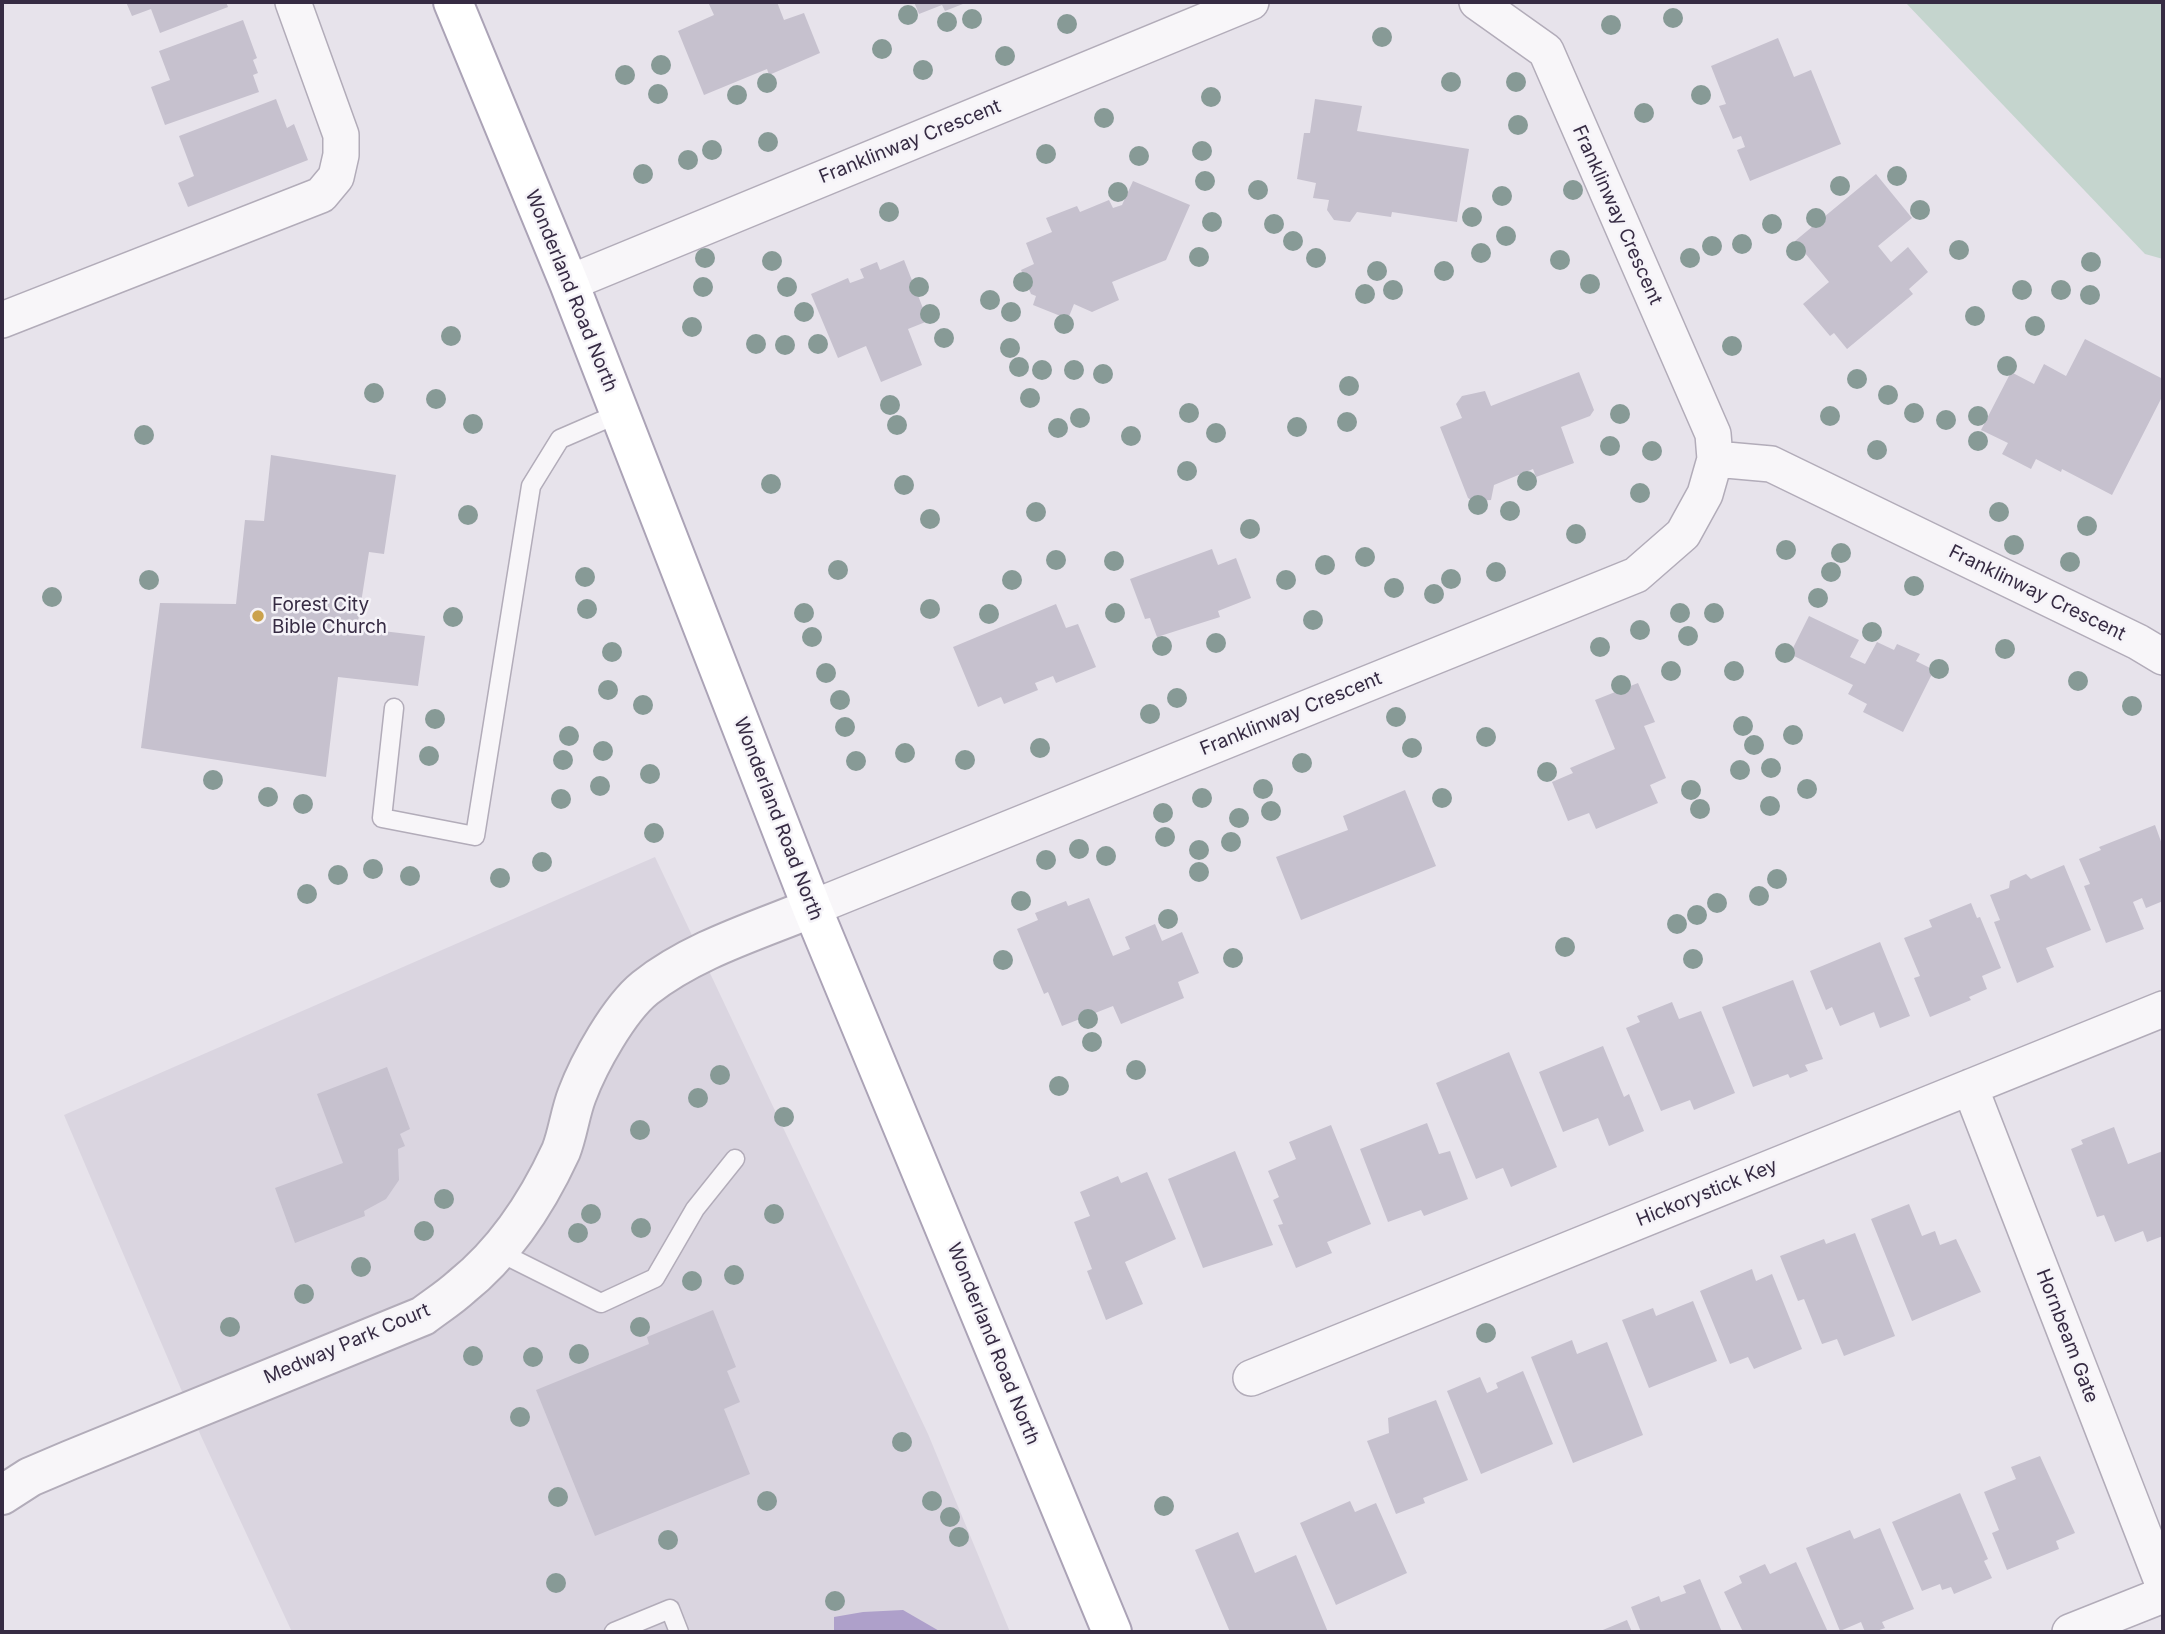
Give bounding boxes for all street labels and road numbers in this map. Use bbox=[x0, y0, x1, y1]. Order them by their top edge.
street label: Franklinway Crescent bbox=[816, 95, 1004, 189]
street label: Franklinway Crescent bbox=[1567, 122, 1667, 308]
street label: Wonderland Road North bbox=[520, 187, 622, 395]
street label: Franklinway Crescent bbox=[1945, 540, 2129, 646]
street label: Franklinway Crescent bbox=[1197, 667, 1385, 761]
street label: Wonderland Road North bbox=[729, 714, 827, 924]
street label: Hickorystick Key bbox=[1633, 1154, 1781, 1232]
street label: Wonderland Road North bbox=[942, 1240, 1044, 1448]
street label: Hornbeam Gate bbox=[2031, 1266, 2103, 1406]
street label: Medway Park Court bbox=[261, 1299, 433, 1389]

